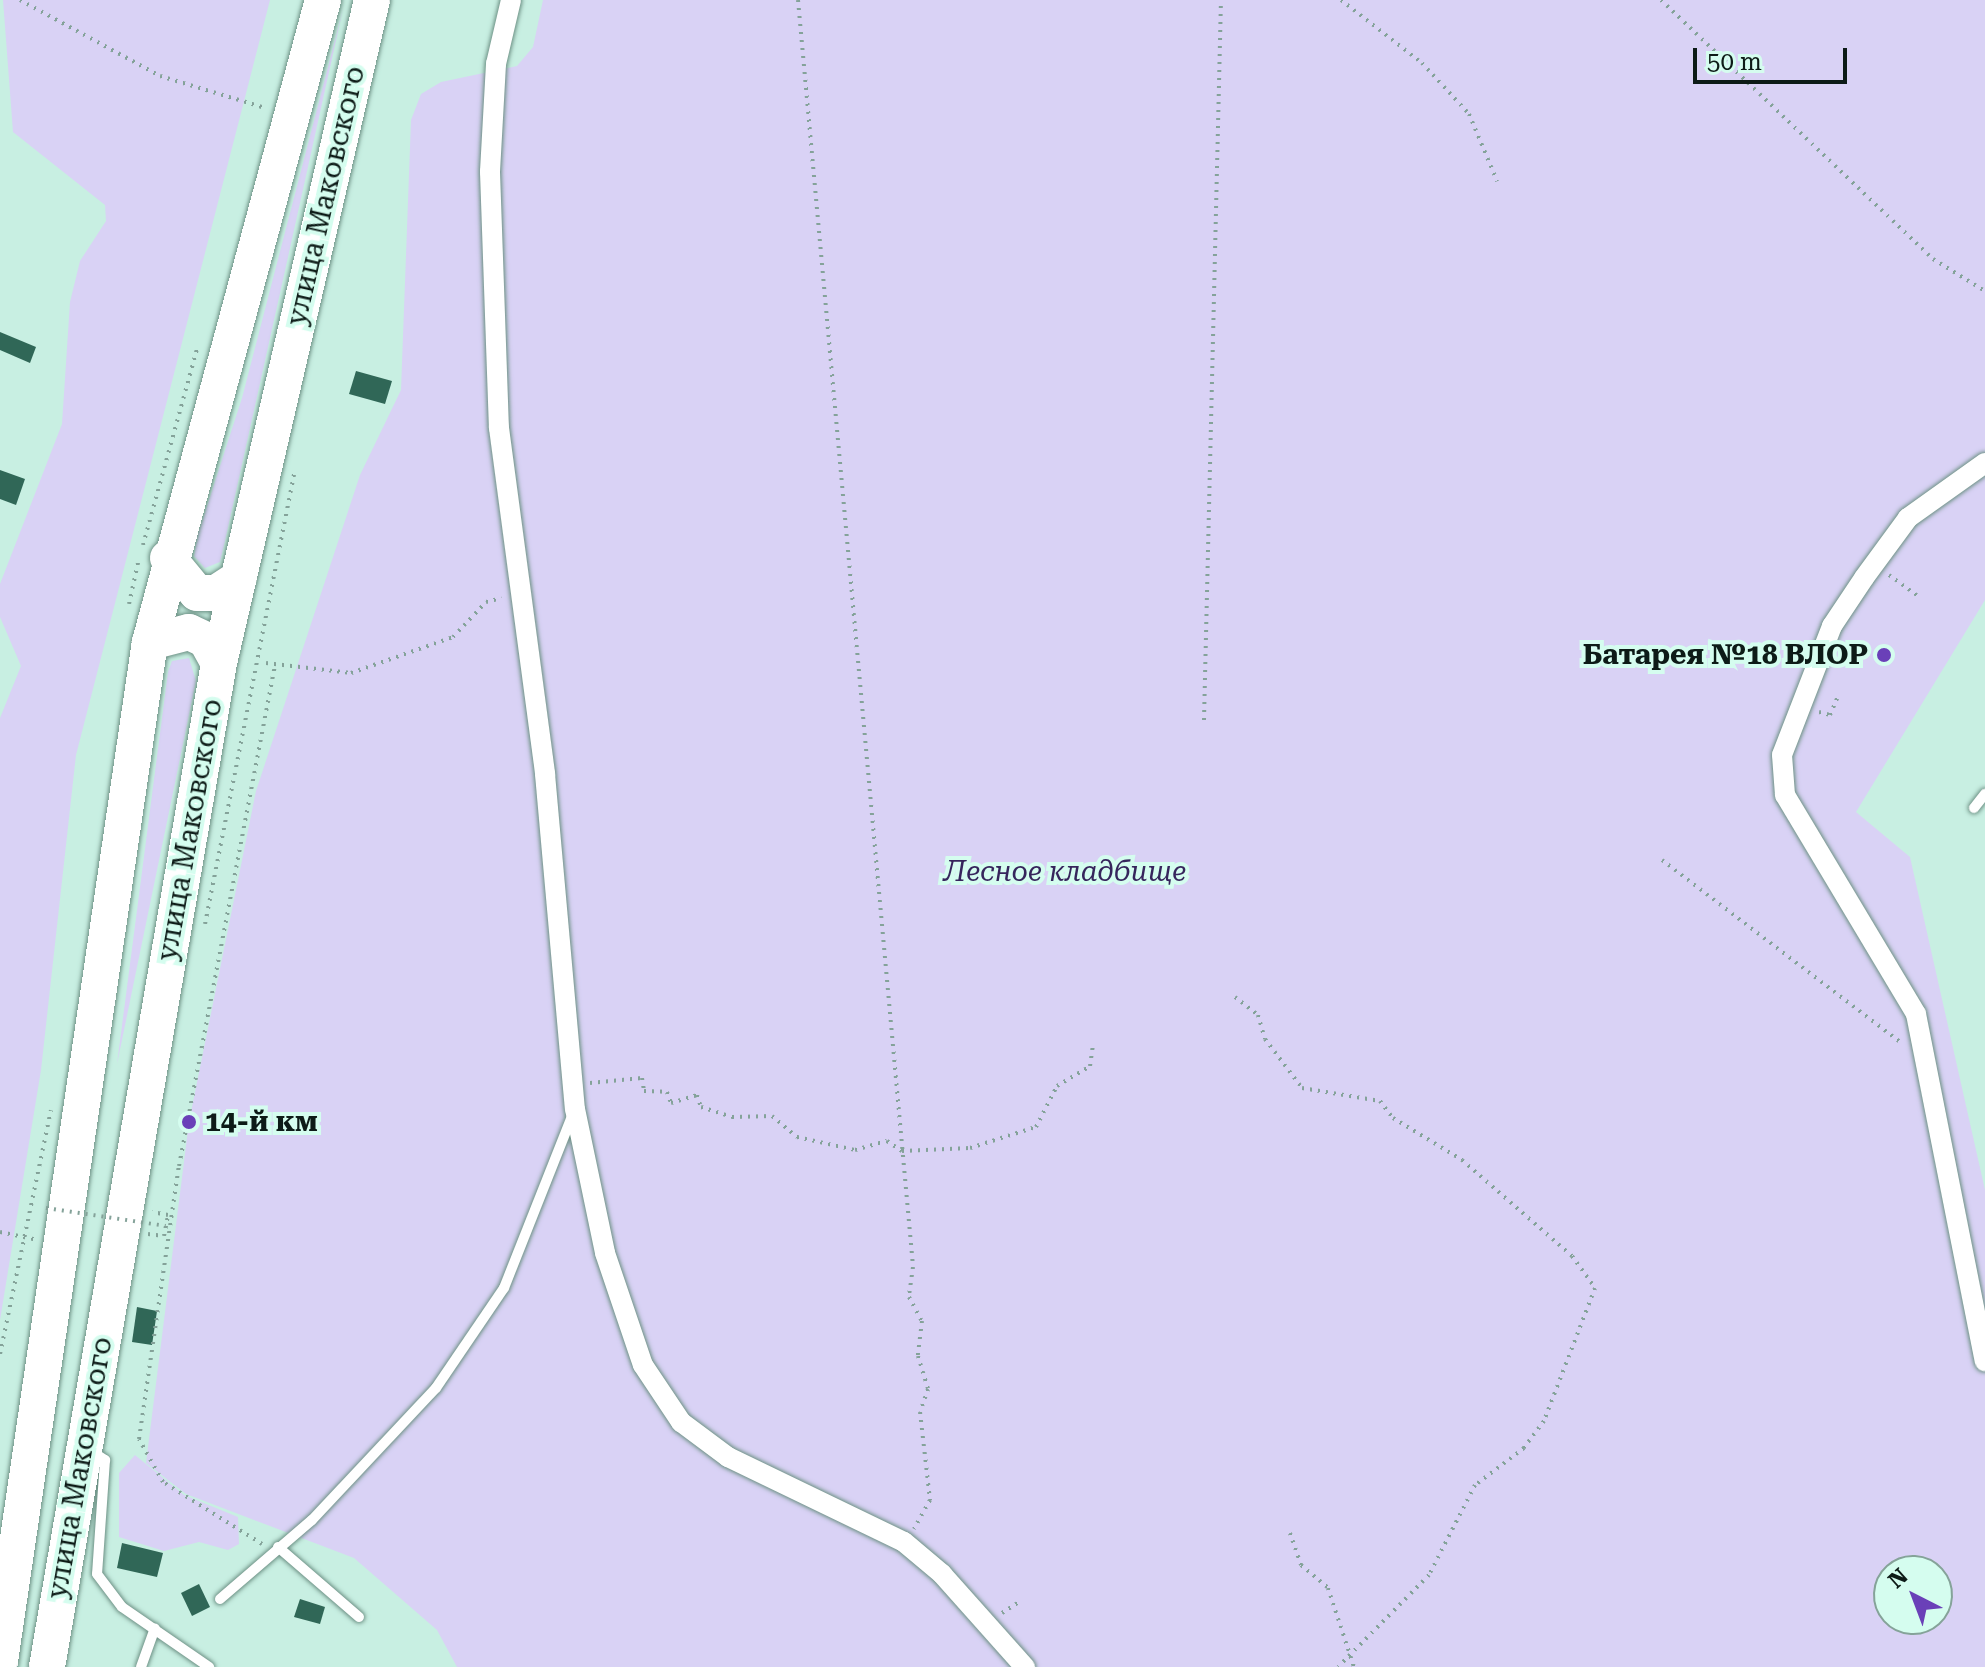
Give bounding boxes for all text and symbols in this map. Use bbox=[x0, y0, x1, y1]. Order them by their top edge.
scale bar bbox=[1697, 32, 1851, 82]
text: 50 m bbox=[1707, 48, 1762, 76]
street label: улица Маковского bbox=[280, 63, 372, 329]
place label: Батарея №18 ВЛОР bbox=[1583, 638, 1868, 672]
marker: Батарея №18 ВЛОР bbox=[1875, 646, 1893, 664]
street label: улица Маковского bbox=[150, 697, 230, 963]
park label: Лесное кладбище bbox=[944, 855, 1186, 889]
place label: 14-й км bbox=[205, 1105, 318, 1139]
marker: 14-й км bbox=[180, 1113, 198, 1131]
street label: улица Маковского bbox=[40, 1335, 120, 1601]
north arrow bbox=[1873, 1555, 1953, 1635]
text: N bbox=[1883, 1563, 1913, 1593]

